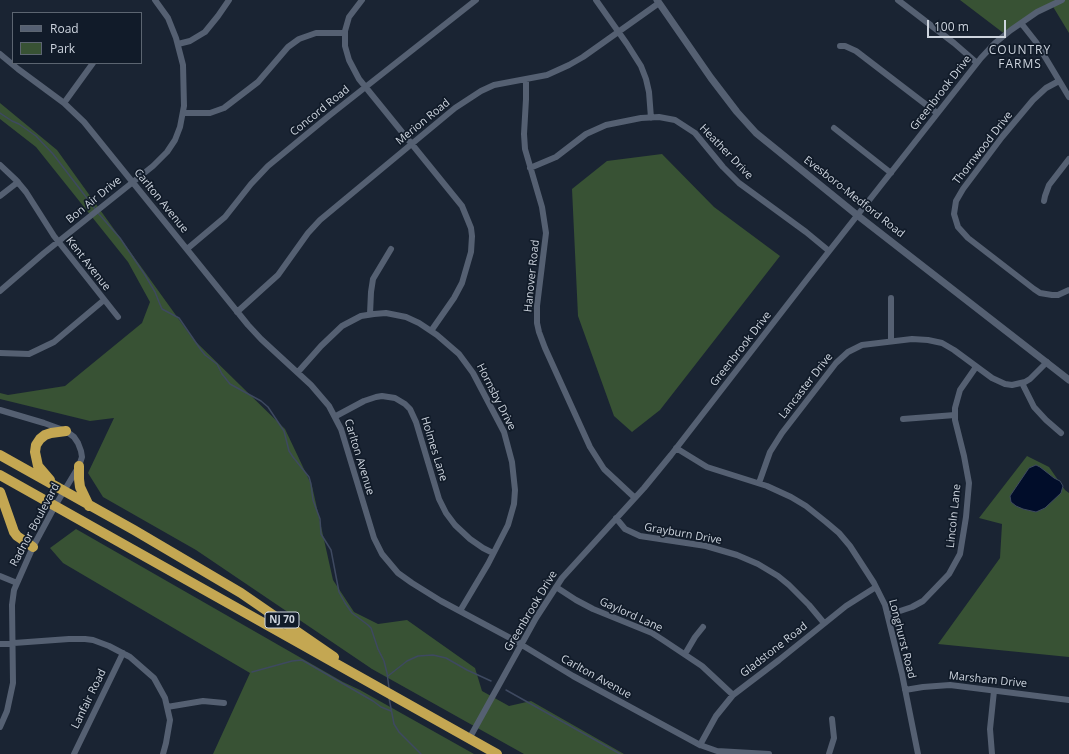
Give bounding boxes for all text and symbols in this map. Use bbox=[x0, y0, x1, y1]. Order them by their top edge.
legend bbox=[12, 12, 142, 64]
scale bar bbox=[929, 12, 1008, 38]
text: 100 m bbox=[934, 18, 969, 35]
text: Road bbox=[50, 20, 79, 37]
text: Park bbox=[50, 40, 75, 57]
district label: COUNTRY FARMS bbox=[989, 44, 1051, 72]
street label: Greenbrook Drive bbox=[908, 53, 974, 133]
street label: Concord Road bbox=[288, 83, 352, 139]
street label: Merion Road bbox=[393, 96, 453, 148]
street label: Thornwood Drive bbox=[950, 109, 1016, 187]
street label: Heather Drive bbox=[696, 122, 756, 182]
street label: Evesboro-Medford Road bbox=[801, 153, 907, 241]
street label: Carlton Avenue bbox=[131, 166, 191, 236]
street label: Bon Air Drive bbox=[64, 174, 124, 226]
street label: Kent Avenue bbox=[63, 234, 113, 294]
street label: Hanover Road bbox=[522, 239, 542, 313]
street label: Greenbrook Drive bbox=[708, 309, 774, 389]
street label: Lancaster Drive bbox=[776, 351, 836, 421]
street label: Hornsby Drive bbox=[473, 361, 519, 433]
street label: Holmes Lane bbox=[418, 415, 450, 483]
street label: Carlton Avenue bbox=[341, 417, 377, 497]
street label: Radnor Boulevard bbox=[7, 481, 63, 569]
street label: Lincoln Lane bbox=[944, 483, 964, 549]
street label: Grayburn Drive bbox=[643, 521, 723, 547]
street label: Greenbrook Drive bbox=[502, 568, 560, 654]
street label: Gaylord Lane bbox=[597, 595, 665, 635]
street label: Longhurst Road bbox=[886, 598, 918, 680]
road number: NJ 70 bbox=[265, 612, 299, 628]
street label: Gladstone Road bbox=[738, 620, 810, 680]
street label: Carlton Avenue bbox=[558, 652, 634, 702]
street label: Lanfair Road bbox=[69, 667, 109, 731]
street label: Marsham Drive bbox=[948, 669, 1028, 691]

